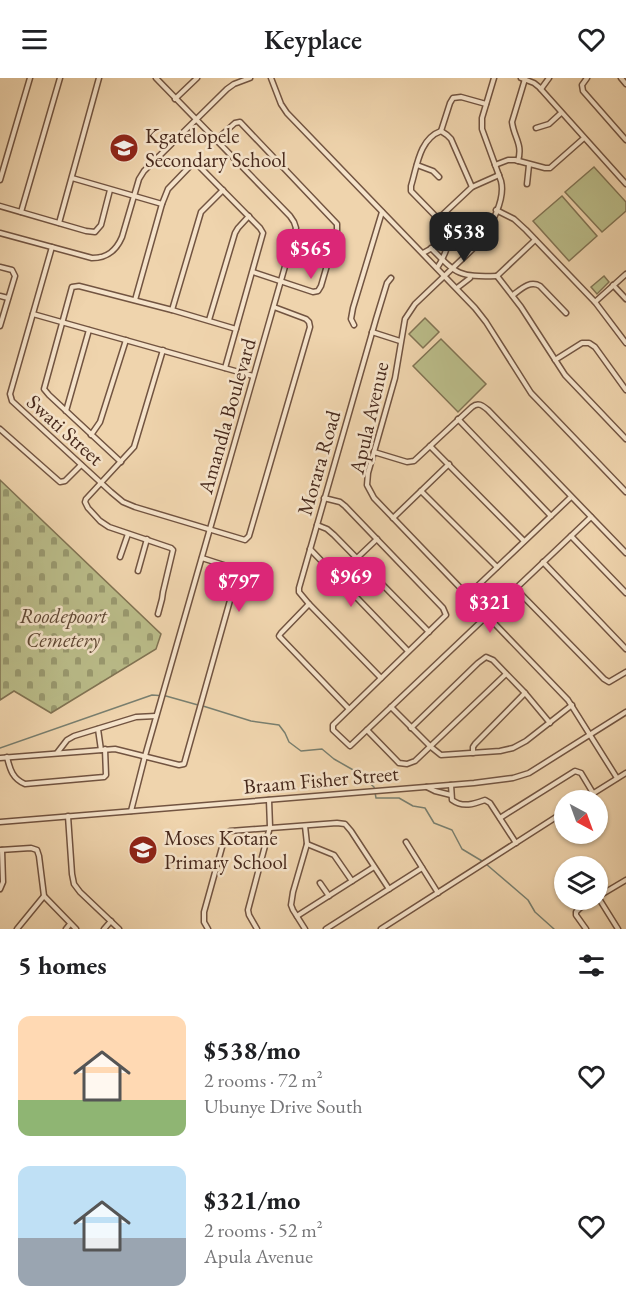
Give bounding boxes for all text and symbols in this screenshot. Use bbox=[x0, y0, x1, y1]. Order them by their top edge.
text: Keyplace bbox=[264, 22, 362, 57]
icon: menu bbox=[18, 23, 51, 56]
icon: heart bbox=[575, 23, 608, 56]
place label: Kgatelopele Secondary School bbox=[145, 122, 286, 173]
school or university icon: Kgatelopele Secondary School bbox=[108, 132, 140, 164]
pin: $538 bbox=[428, 212, 500, 263]
text: $538 bbox=[444, 218, 484, 244]
pin: $565 bbox=[275, 229, 347, 280]
text: $565 bbox=[291, 235, 331, 261]
street label: Amandla Boulevard bbox=[191, 335, 262, 498]
street label: Apula Avenue bbox=[342, 359, 395, 478]
street label: Swati Street bbox=[21, 388, 110, 471]
street label: Morara Road bbox=[291, 407, 346, 518]
pin: $969 bbox=[315, 557, 387, 608]
pin: $797 bbox=[203, 562, 275, 613]
text: $969 bbox=[331, 563, 371, 589]
text: $797 bbox=[219, 568, 259, 594]
pin: $321 bbox=[454, 583, 526, 634]
text: $321 bbox=[470, 589, 510, 615]
park label: Roodepoort Cemetery bbox=[19, 602, 108, 653]
street label: Braam Fisher Street bbox=[242, 759, 400, 800]
north arrow bbox=[554, 790, 608, 844]
map controls bbox=[554, 790, 608, 910]
place label: Moses Kotane Primary School bbox=[164, 824, 288, 875]
school or university icon: Moses Kotane Primary School bbox=[127, 834, 159, 866]
button: layers bbox=[554, 856, 608, 910]
text: 5 homes bbox=[18, 948, 107, 982]
icon: filters bbox=[575, 949, 608, 982]
text: $538/mo bbox=[204, 1033, 300, 1067]
icon: home bbox=[66, 1040, 138, 1112]
icon: heart bbox=[575, 1060, 608, 1093]
text: 2 rooms · 72 m² bbox=[204, 1067, 323, 1093]
text: Ubunye Drive South bbox=[204, 1093, 362, 1119]
text: $321/mo bbox=[204, 1183, 300, 1217]
icon: home bbox=[66, 1190, 138, 1262]
icon: heart bbox=[575, 1210, 608, 1243]
text: 2 rooms · 52 m² bbox=[204, 1217, 323, 1243]
text: Apula Avenue bbox=[204, 1243, 313, 1269]

